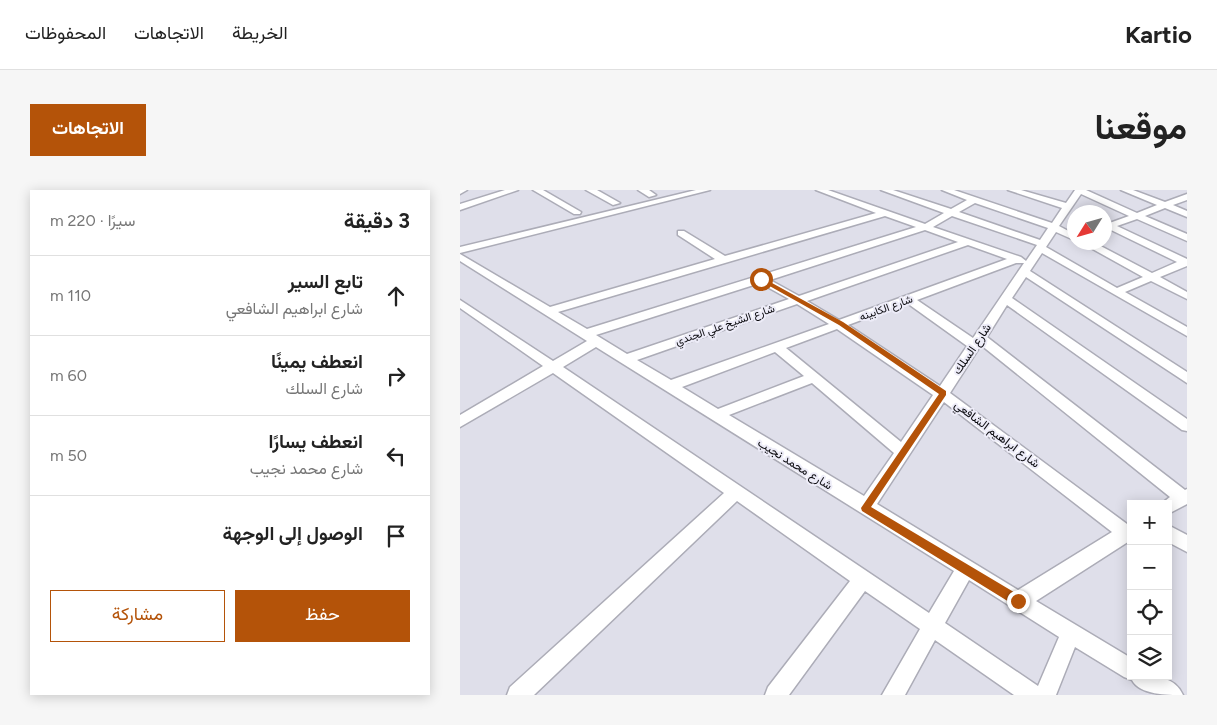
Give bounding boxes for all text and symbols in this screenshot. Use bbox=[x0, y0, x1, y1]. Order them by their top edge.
text: Kartio bbox=[1125, 20, 1192, 49]
text: المحفوظات bbox=[25, 22, 106, 44]
text: الاتجاهات bbox=[134, 22, 204, 44]
text: الخريطة bbox=[232, 22, 288, 44]
button: الاتجاهات bbox=[30, 104, 146, 156]
text: موقعنا bbox=[1094, 106, 1187, 148]
north arrow bbox=[1067, 205, 1112, 250]
text: 3 دقيقة bbox=[344, 208, 410, 233]
text: سيرًا · 220 m bbox=[50, 211, 135, 230]
route start bbox=[750, 268, 773, 291]
text: تابع السير bbox=[288, 270, 363, 293]
icon: ahead bbox=[382, 282, 410, 310]
text: 110 m bbox=[50, 286, 91, 305]
street label: شارع الكابينه bbox=[858, 292, 915, 325]
text: شارع ابراهيم الشافعي bbox=[226, 299, 363, 318]
street label: شارع الشيخ علي الجندي bbox=[674, 302, 778, 351]
street label: شارع السلك bbox=[950, 321, 996, 378]
text: انعطف يمينًا bbox=[271, 350, 363, 373]
icon: right bbox=[382, 362, 410, 390]
text: 60 m bbox=[50, 366, 87, 385]
text: شارع السلك bbox=[285, 379, 363, 398]
street label: شارع ابراهيم الشافعي bbox=[950, 397, 1042, 473]
text: انعطف يسارًا bbox=[269, 430, 363, 453]
street label: شارع محمد نجيب bbox=[754, 436, 835, 494]
icon: left bbox=[382, 442, 410, 470]
text: 50 m bbox=[50, 446, 87, 465]
text: شارع محمد نجيب bbox=[250, 459, 363, 478]
map controls bbox=[1127, 500, 1172, 680]
button: + bbox=[1127, 500, 1172, 545]
text: الوصول إلى الوجهة bbox=[223, 522, 363, 545]
icon: arrive bbox=[382, 522, 410, 550]
button: − bbox=[1127, 545, 1172, 590]
button: مشاركة bbox=[50, 590, 225, 642]
button: حفظ bbox=[235, 590, 410, 642]
route end bbox=[1007, 590, 1030, 613]
button: locate bbox=[1127, 590, 1172, 635]
button: layers bbox=[1127, 635, 1172, 680]

